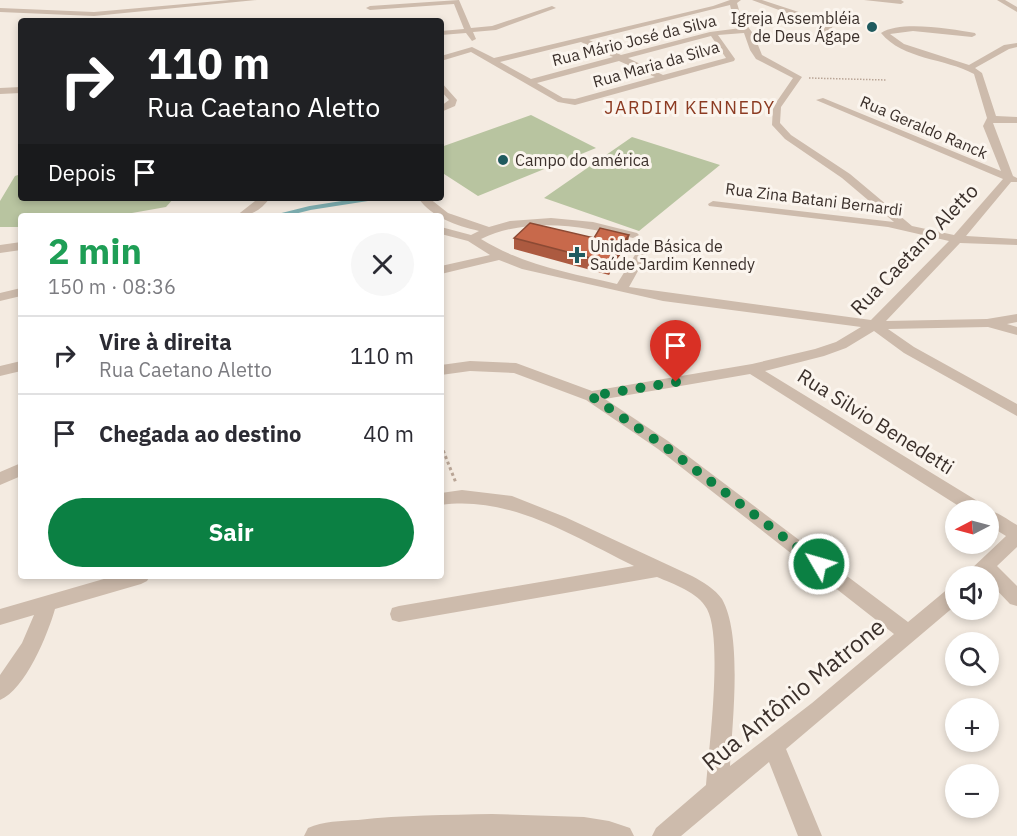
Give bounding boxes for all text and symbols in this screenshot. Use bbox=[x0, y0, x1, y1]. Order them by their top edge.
place label: Igreja Assembléia de Deus Ágape bbox=[731, 8, 860, 46]
street label: Rua Mário José da Silva bbox=[550, 10, 719, 70]
marker: Igreja Assembléia de Deus Ágape bbox=[865, 20, 879, 34]
text: 110 m bbox=[147, 36, 270, 91]
street label: Rua Maria da Silva bbox=[590, 36, 722, 92]
icon: right bbox=[48, 42, 126, 120]
text: Rua Caetano Aletto bbox=[147, 89, 380, 124]
street label: Rua Geraldo Ranck bbox=[857, 91, 991, 163]
district label: JARDIM KENNEDY bbox=[604, 96, 776, 119]
place label: Campo do américa bbox=[515, 150, 650, 170]
marker: Campo do américa bbox=[496, 153, 510, 167]
icon: arrive bbox=[128, 156, 161, 189]
text: Depois bbox=[48, 158, 116, 187]
street label: Rua Caetano Aletto bbox=[844, 177, 984, 321]
street label: Rua Zina Batani Bernardi bbox=[724, 178, 904, 220]
text: 2 min bbox=[48, 227, 142, 274]
button: close bbox=[351, 233, 414, 296]
place label: Unidade Básica de Saúde Jardim Kennedy bbox=[590, 236, 755, 274]
marker: Unidade Básica de Saúde Jardim Kennedy bbox=[568, 246, 586, 264]
text: 150 m · 08:36 bbox=[48, 273, 176, 300]
pin bbox=[650, 320, 701, 382]
text: Vire à direita bbox=[99, 327, 232, 356]
icon: arrive bbox=[659, 329, 692, 362]
icon: right bbox=[48, 339, 81, 372]
text: 110 m bbox=[350, 341, 414, 370]
text: Rua Caetano Aletto bbox=[99, 356, 272, 383]
street label: Rua Silvio Benedetti bbox=[793, 362, 959, 480]
icon: arrive bbox=[48, 417, 81, 450]
text: Chegada ao destino bbox=[99, 419, 302, 448]
text: 40 m bbox=[363, 419, 414, 448]
button: Sair bbox=[48, 498, 414, 567]
north arrow bbox=[945, 500, 999, 554]
map controls bbox=[945, 500, 999, 818]
position arrow bbox=[787, 532, 851, 596]
button: sound bbox=[945, 566, 999, 620]
street label: Rua Antônio Matrone bbox=[695, 610, 891, 778]
button: search bbox=[945, 632, 999, 686]
button: + bbox=[945, 698, 999, 752]
button: − bbox=[945, 764, 999, 818]

